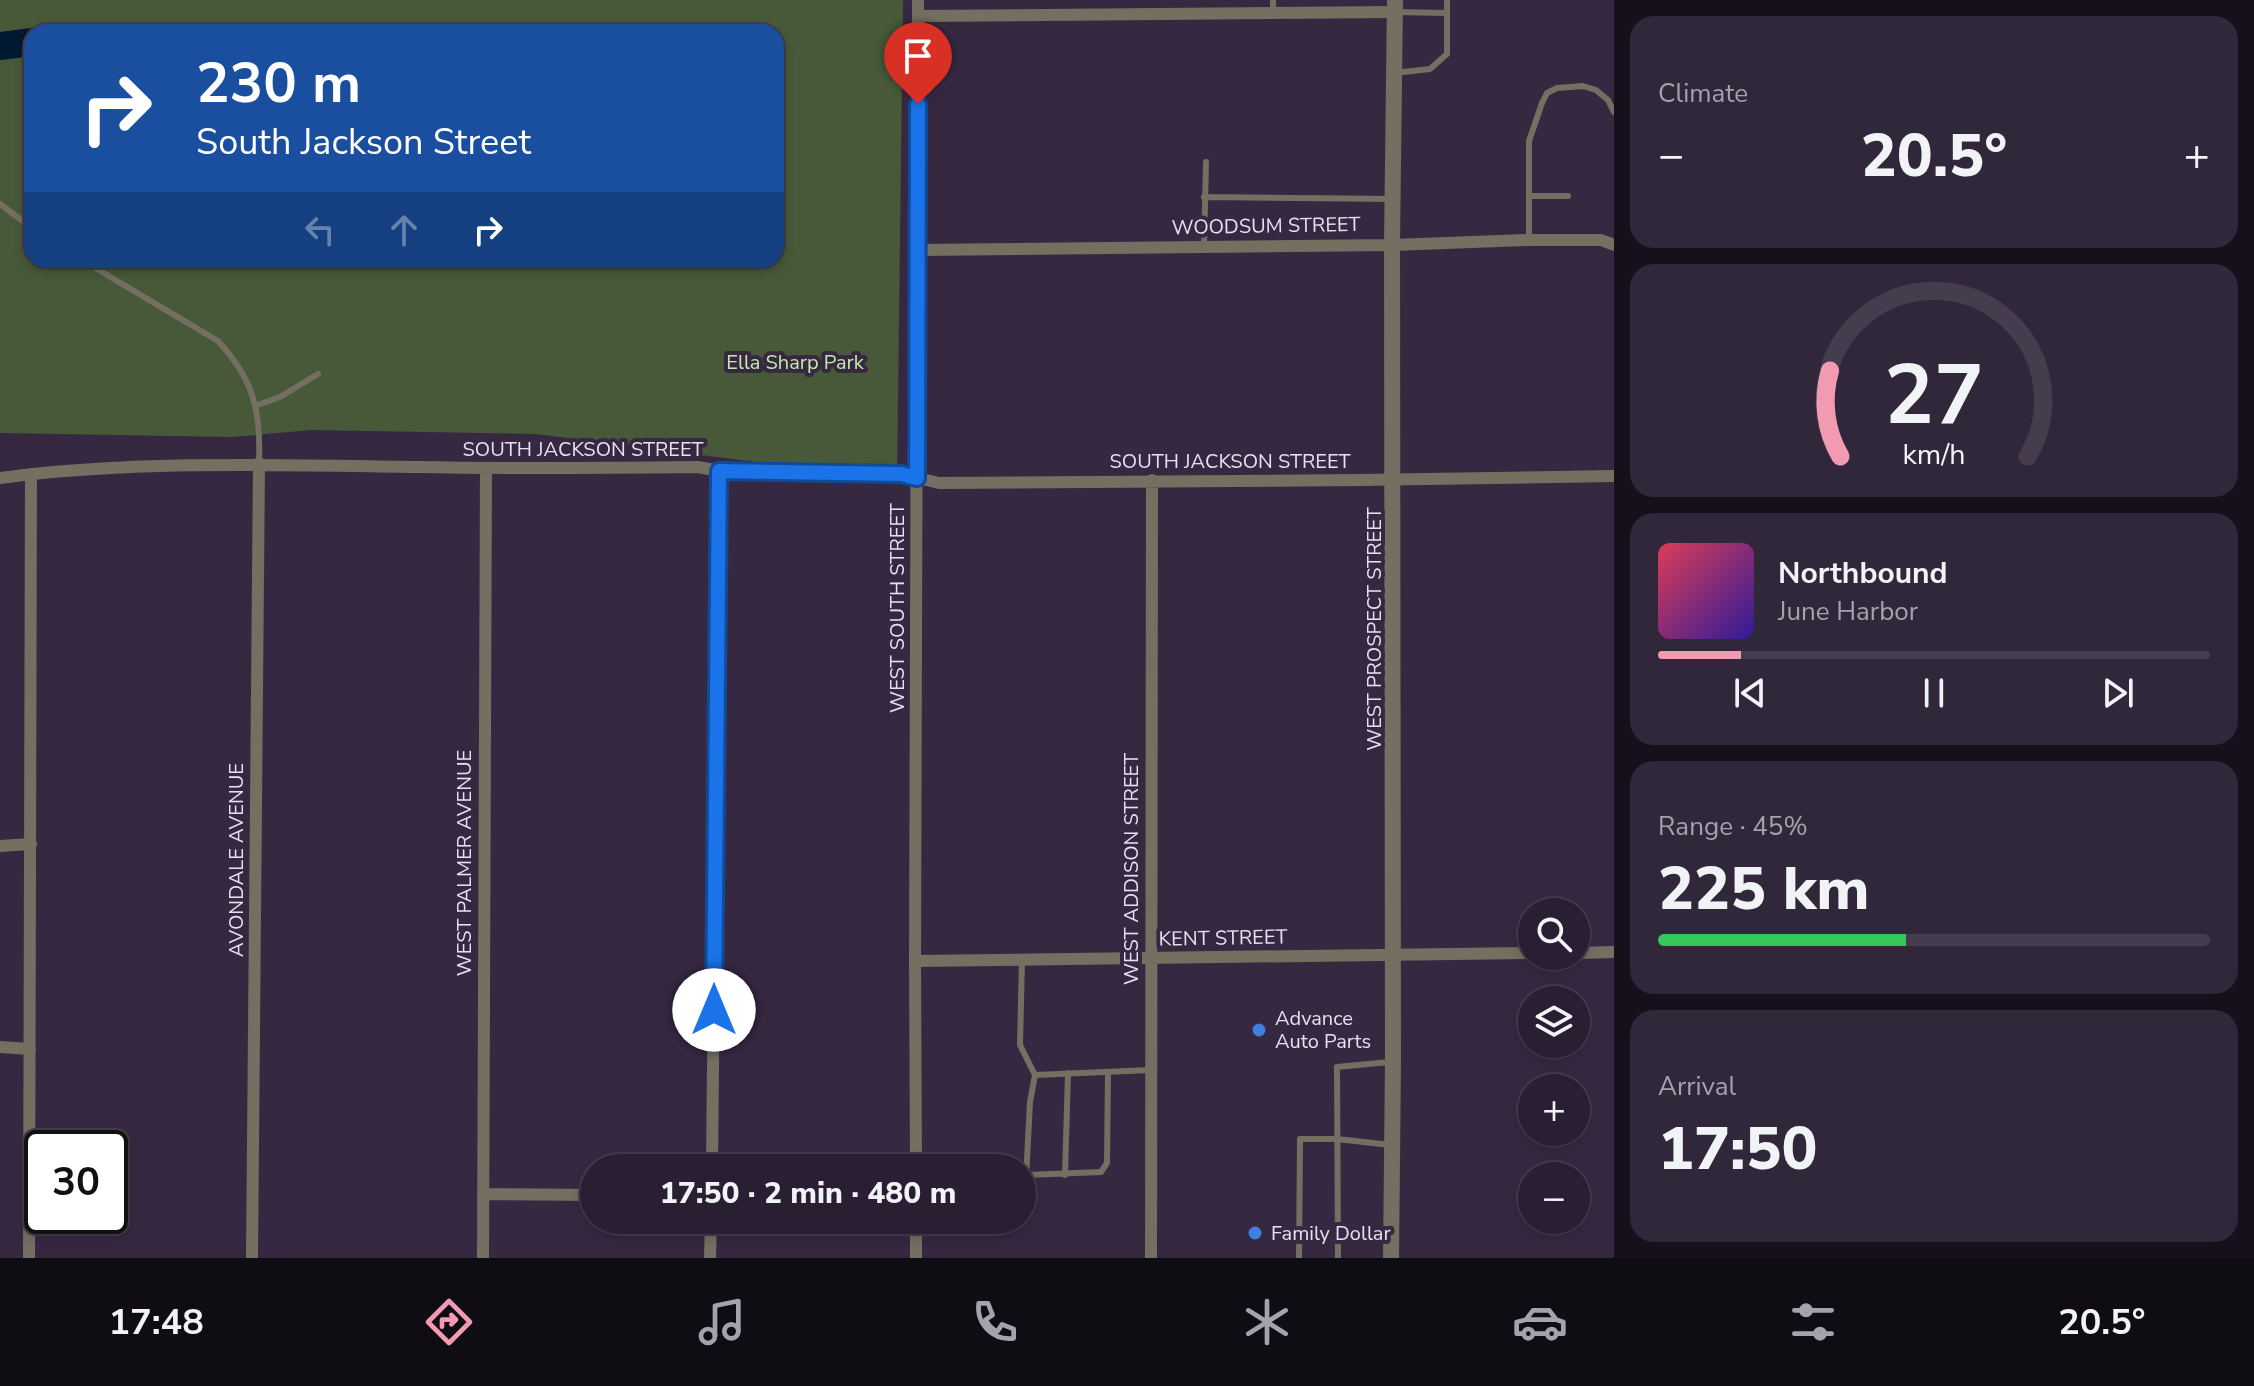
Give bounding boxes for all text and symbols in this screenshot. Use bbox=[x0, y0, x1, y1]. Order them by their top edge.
pin bbox=[884, 22, 952, 104]
icon: arrive bbox=[896, 34, 940, 78]
text: 230 m bbox=[196, 45, 361, 122]
icon: right bbox=[64, 56, 168, 160]
text: Climate bbox=[1658, 76, 1748, 111]
text: 20.5° bbox=[1861, 115, 2007, 197]
text: South Jackson Street bbox=[196, 118, 531, 167]
text: − bbox=[1658, 126, 1684, 186]
text: + bbox=[2184, 126, 2210, 186]
icon: left bbox=[298, 208, 342, 252]
icon: ahead bbox=[382, 208, 426, 252]
icon: right bbox=[466, 208, 510, 252]
street label: WOODSUM STREET bbox=[1171, 211, 1361, 241]
text: 27 bbox=[1884, 338, 1984, 451]
park label: Ella Sharp Park bbox=[726, 349, 865, 376]
text: km/h bbox=[1903, 435, 1965, 474]
street label: SOUTH JACKSON STREET bbox=[463, 436, 703, 463]
street label: SOUTH JACKSON STREET bbox=[1110, 448, 1350, 475]
street label: WEST SOUTH STREET bbox=[884, 503, 911, 713]
street label: WEST PROSPECT STREET bbox=[1361, 507, 1388, 751]
text: Northbound bbox=[1778, 553, 1948, 594]
text: June Harbor bbox=[1778, 594, 1918, 629]
icon: previous bbox=[1728, 671, 1772, 715]
icon: pause bbox=[1912, 671, 1956, 715]
icon: next bbox=[2096, 671, 2140, 715]
street label: WEST PALMER AVENUE bbox=[451, 750, 478, 976]
street label: WEST ADDISON STREET bbox=[1118, 753, 1145, 985]
street label: AVONDALE AVENUE bbox=[223, 763, 250, 957]
text: Range · 45% bbox=[1658, 809, 1808, 844]
text: 225 km bbox=[1658, 848, 1870, 930]
map controls bbox=[1518, 898, 1590, 1234]
button: search bbox=[1518, 898, 1590, 970]
street label: KENT STREET bbox=[1158, 923, 1288, 953]
position arrow bbox=[672, 968, 756, 1052]
button: layers bbox=[1518, 986, 1590, 1058]
place label: Advance Auto Parts bbox=[1275, 1005, 1371, 1055]
marker: Advance Auto Parts bbox=[1250, 1021, 1268, 1039]
text: Arrival bbox=[1658, 1069, 1736, 1104]
button: + bbox=[1518, 1074, 1590, 1146]
text: 17:50 bbox=[1658, 1108, 1818, 1190]
speed limit sign: 30 bbox=[24, 1130, 128, 1234]
button: − bbox=[1518, 1162, 1590, 1234]
text: 17:50 · 2 min · 480 m bbox=[660, 1173, 956, 1214]
place label: Family Dollar bbox=[1271, 1220, 1391, 1247]
marker: Family Dollar bbox=[1246, 1224, 1264, 1242]
icon: directions bbox=[421, 1294, 477, 1350]
icon: music bbox=[694, 1294, 750, 1350]
icon: phone bbox=[967, 1294, 1023, 1350]
icon: climate bbox=[1239, 1294, 1295, 1350]
icon: car bbox=[1512, 1294, 1568, 1350]
icon: filters bbox=[1785, 1294, 1841, 1350]
text: 17:48 bbox=[108, 1298, 204, 1347]
text: 20.5° bbox=[2058, 1298, 2146, 1347]

